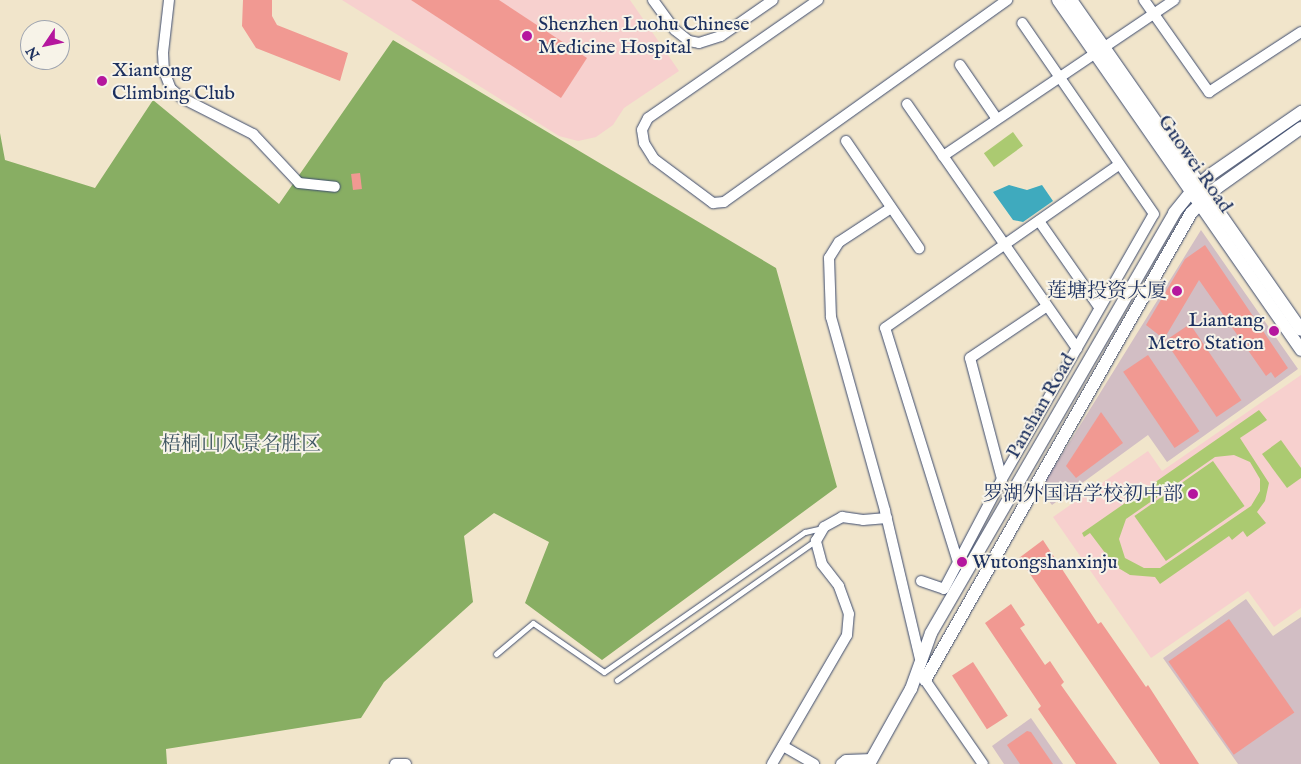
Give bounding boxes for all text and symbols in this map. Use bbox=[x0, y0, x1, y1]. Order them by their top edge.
place label: Shenzhen Luohu Chinese Medicine Hospital bbox=[538, 12, 750, 59]
north arrow bbox=[20, 20, 70, 70]
marker: Shenzhen Luohu Chinese Medicine Hospital bbox=[520, 29, 534, 43]
text: N bbox=[23, 43, 44, 63]
place label: Xiantong Climbing Club bbox=[112, 58, 235, 105]
marker: Xiantong Climbing Club bbox=[96, 75, 108, 87]
street label: Guowei Road bbox=[1152, 110, 1238, 218]
place label: 莲塘投资大厦 bbox=[1047, 279, 1167, 303]
marker: 莲塘投资大厦 bbox=[1171, 285, 1183, 297]
place label: Liantang Metro Station bbox=[1148, 308, 1264, 355]
marker: Liantang Metro Station bbox=[1268, 325, 1280, 337]
street label: Panshan Road bbox=[1001, 349, 1081, 463]
park label: 梧桐山风景名胜区 bbox=[161, 432, 321, 456]
place label: 罗湖外国语学校初中部 bbox=[983, 482, 1183, 506]
marker: 罗湖外国语学校初中部 bbox=[1187, 488, 1199, 500]
place label: Wutongshanxinju bbox=[972, 550, 1118, 574]
marker: Wutongshanxinju bbox=[956, 556, 968, 568]

